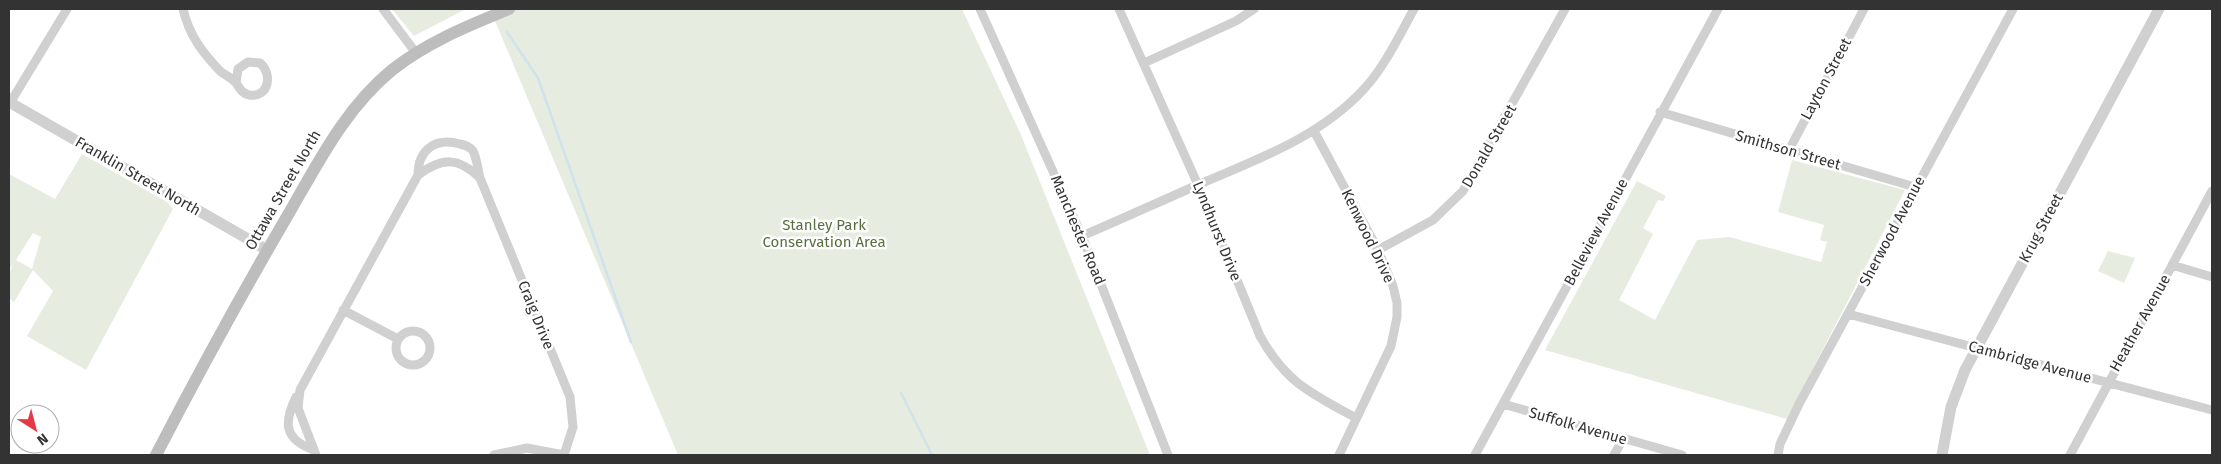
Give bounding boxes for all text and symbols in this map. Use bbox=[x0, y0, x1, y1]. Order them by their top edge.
street label: Layton Street bbox=[1797, 35, 1855, 123]
street label: Donald Street bbox=[1458, 101, 1520, 191]
street label: Smithson Street bbox=[1733, 126, 1843, 174]
street label: Ottawa Street North bbox=[241, 127, 325, 253]
street label: Franklin Street North bbox=[72, 133, 204, 219]
street label: Manchester Road bbox=[1047, 172, 1109, 288]
street label: Sherwood Avenue bbox=[1855, 173, 1929, 289]
street label: Belleview Avenue bbox=[1560, 175, 1632, 289]
street label: Lyndhurst Drive bbox=[1189, 178, 1245, 284]
street label: Kenwood Drive bbox=[1338, 186, 1398, 286]
street label: Krug Street bbox=[2015, 190, 2067, 266]
park label: Stanley Park Conservation Area bbox=[762, 216, 886, 251]
street label: Heather Avenue bbox=[2106, 271, 2174, 375]
street label: Craig Drive bbox=[514, 278, 558, 352]
street label: Cambridge Avenue bbox=[1966, 337, 2094, 387]
street label: Suffolk Avenue bbox=[1527, 403, 1629, 449]
north arrow bbox=[10, 404, 60, 454]
text: N bbox=[34, 430, 51, 449]

